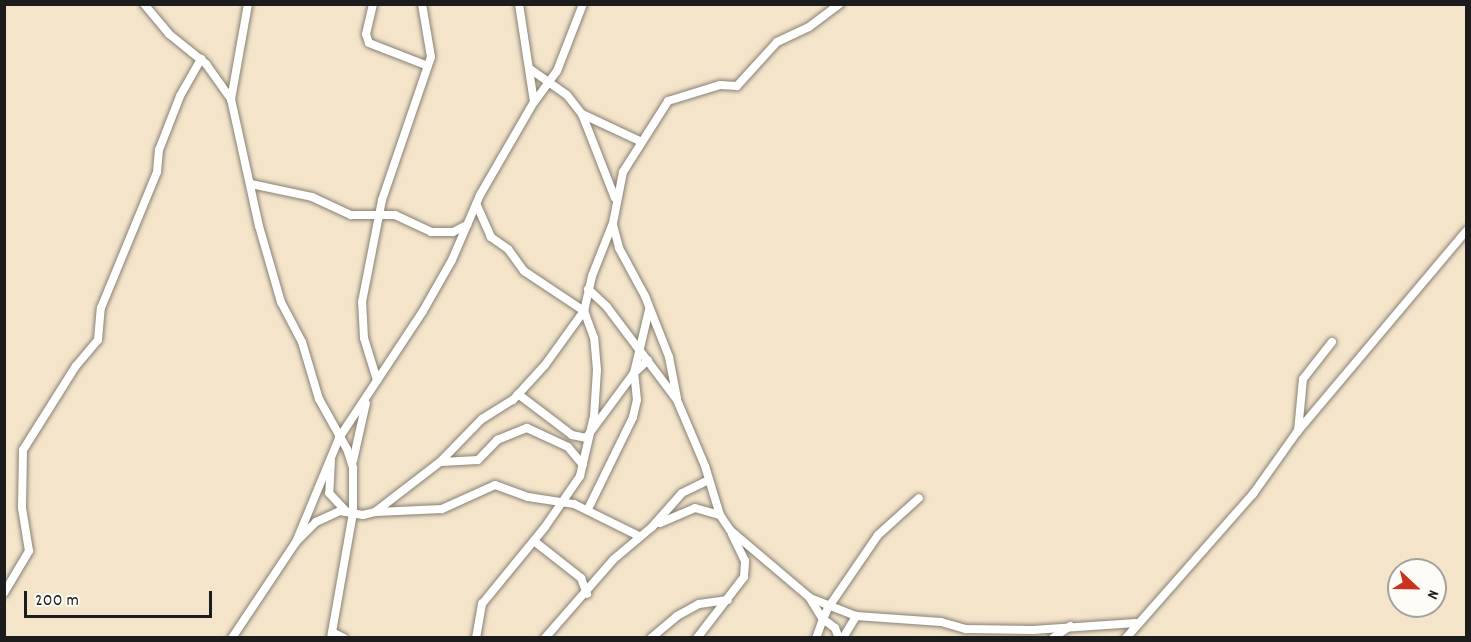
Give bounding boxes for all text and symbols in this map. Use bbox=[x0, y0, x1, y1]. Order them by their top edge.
north arrow bbox=[1387, 558, 1447, 618]
scale bar bbox=[27, 579, 214, 617]
text: N bbox=[1420, 586, 1444, 602]
text: 200 m bbox=[35, 589, 79, 614]

